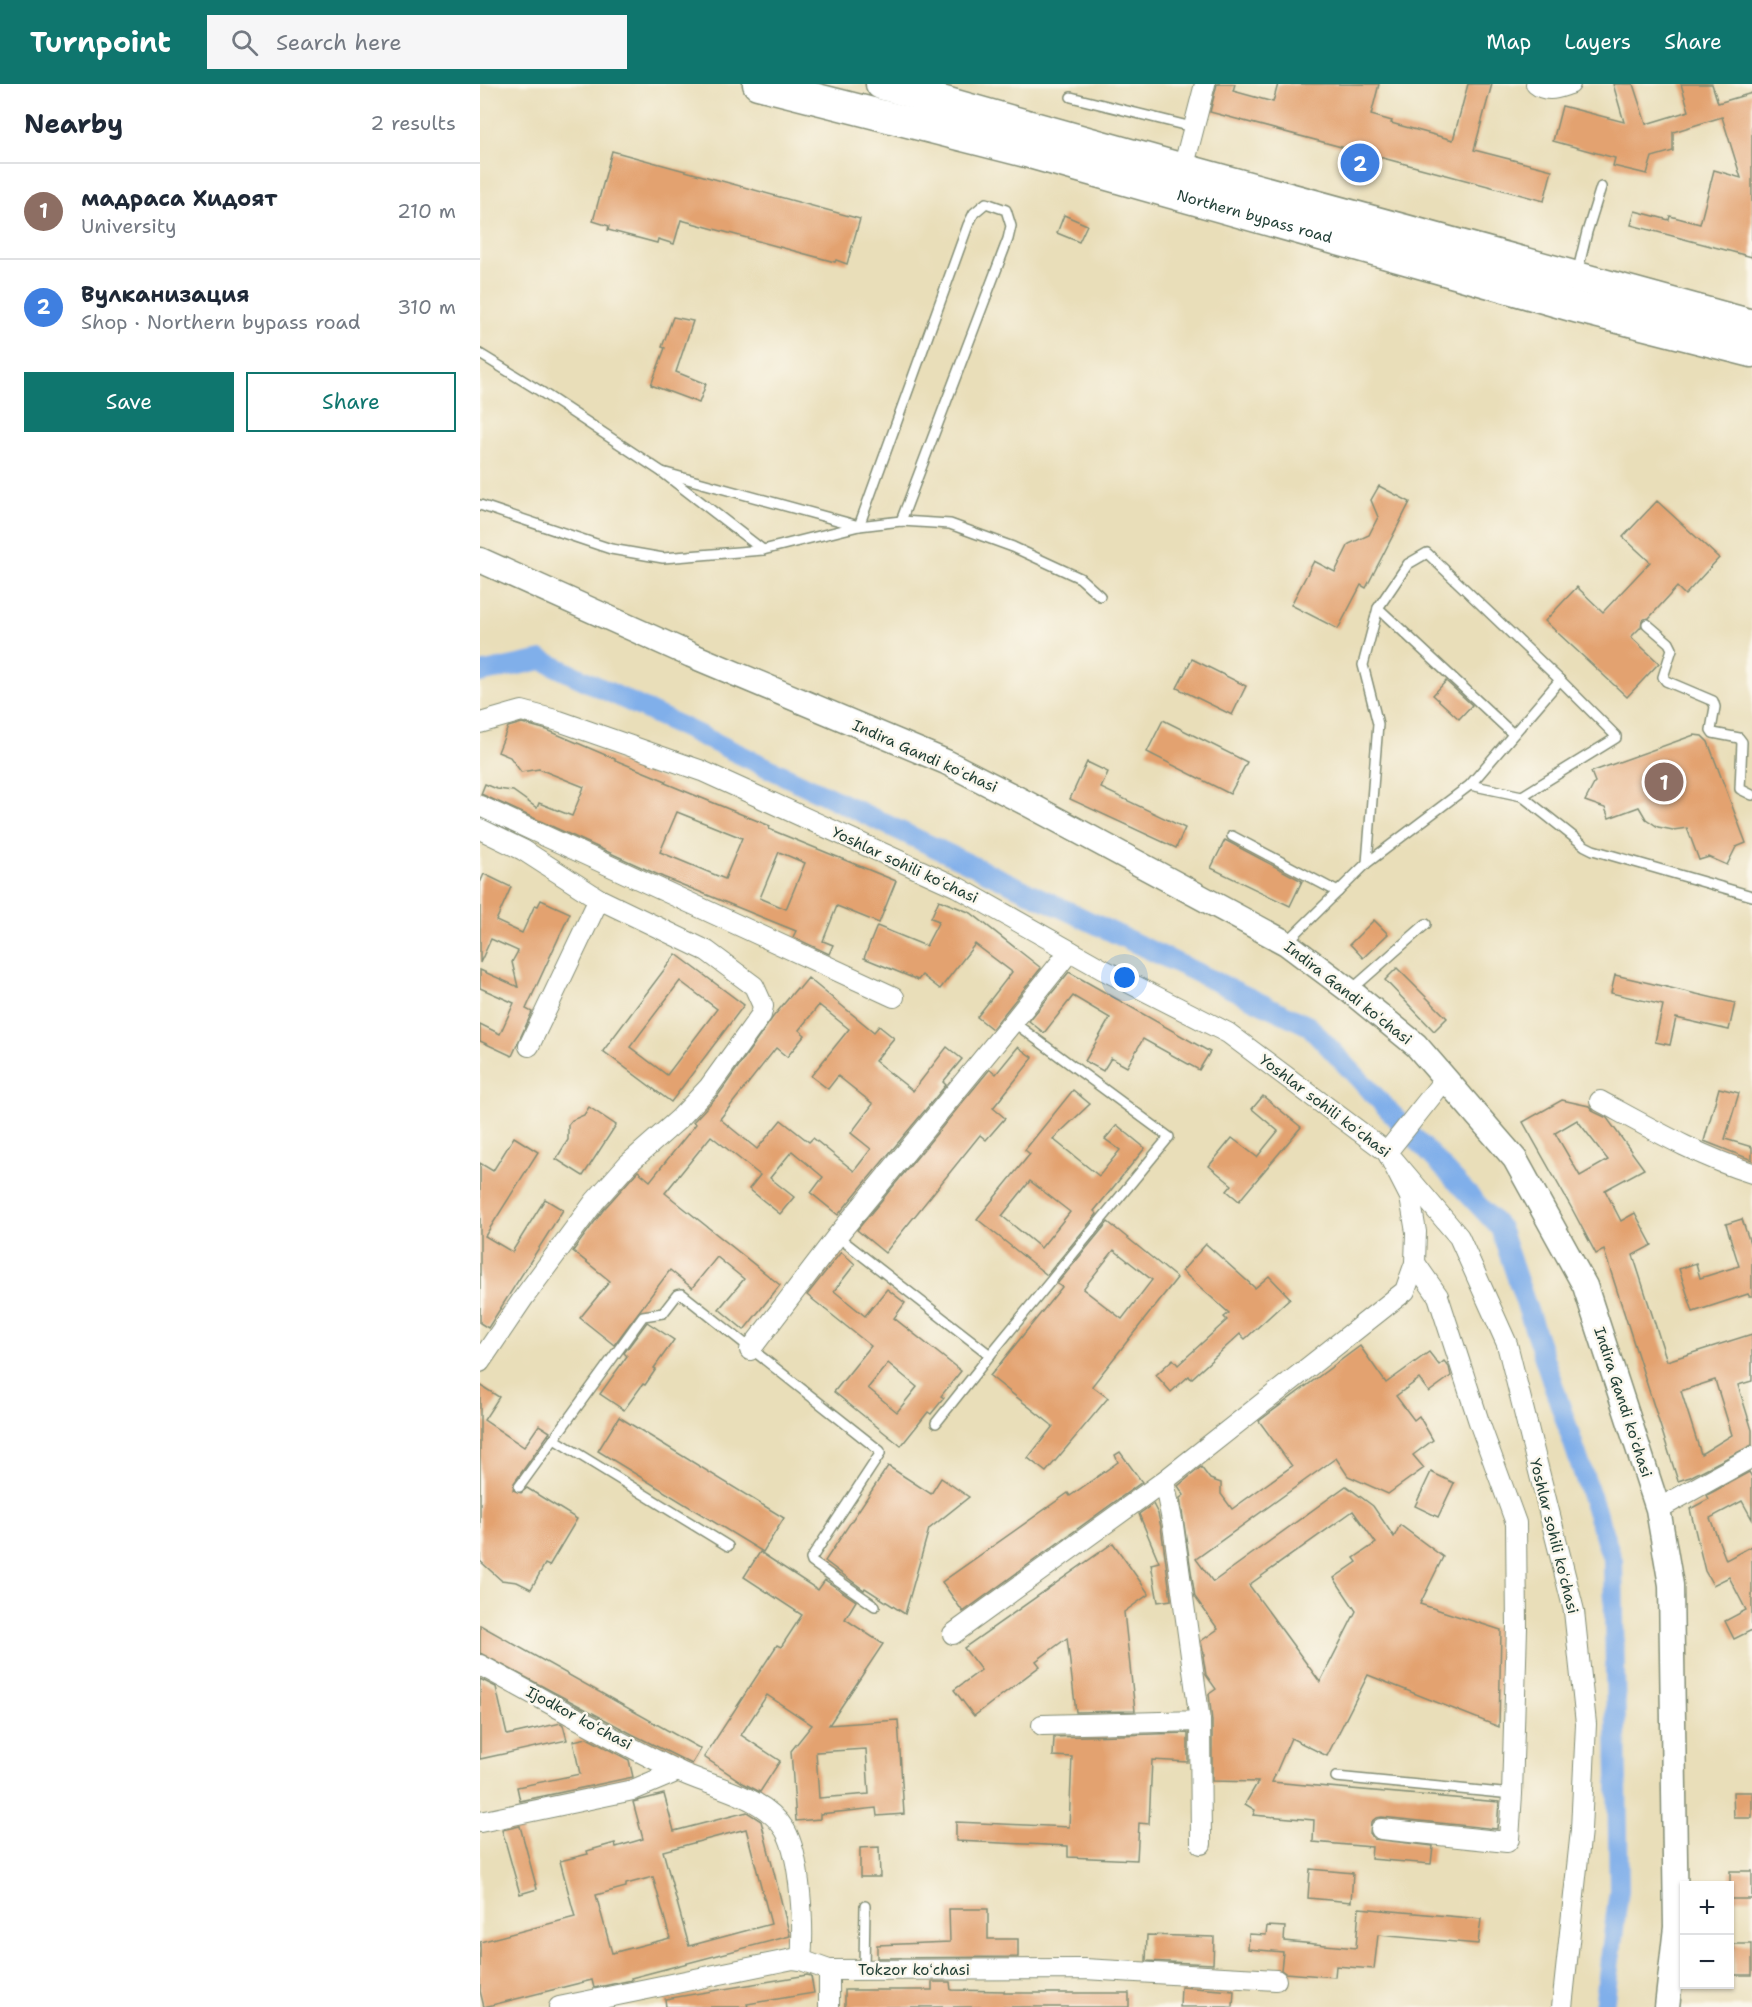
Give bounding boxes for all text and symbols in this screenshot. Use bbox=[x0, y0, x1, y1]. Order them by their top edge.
search box bbox=[207, 15, 627, 69]
text: Turnpoint bbox=[30, 23, 171, 61]
icon: search bbox=[228, 26, 261, 59]
text: Search here bbox=[276, 28, 402, 57]
text: Map bbox=[1486, 28, 1531, 56]
text: Layers bbox=[1564, 28, 1631, 56]
text: Share bbox=[1664, 28, 1722, 56]
text: Nearby bbox=[24, 106, 123, 141]
text: 2 results bbox=[370, 110, 456, 136]
pin: 2 bbox=[1340, 140, 1380, 185]
text: мадраса Хидоят bbox=[81, 184, 277, 213]
street label: Northern bypass road bbox=[1175, 185, 1335, 248]
text: 1 bbox=[39, 198, 48, 224]
text: 210 m bbox=[397, 198, 456, 224]
text: University bbox=[81, 213, 177, 239]
text: Вулканизация bbox=[81, 280, 249, 309]
text: 2 bbox=[37, 294, 51, 320]
text: 310 m bbox=[397, 294, 456, 320]
text: Shop · Northern bypass road bbox=[81, 309, 361, 335]
button: Save bbox=[24, 372, 234, 432]
button: Share bbox=[246, 372, 456, 432]
street label: Indira Gandi koʻchasi bbox=[849, 715, 1001, 797]
pin: 1 bbox=[1644, 760, 1684, 804]
street label: Yoshlar sohili koʻchasi bbox=[829, 822, 981, 908]
street label: Indira Gandi koʻchasi bbox=[1280, 937, 1416, 1049]
your location bbox=[1110, 963, 1139, 992]
street label: Yoshlar sohili koʻchasi bbox=[1255, 1050, 1395, 1162]
street label: Indira Gandi koʻchasi bbox=[1589, 1324, 1657, 1480]
street label: Yoshlar sohili koʻchasi bbox=[1525, 1456, 1583, 1616]
street label: Ijodkor koʻchasi bbox=[523, 1682, 635, 1754]
map controls bbox=[1680, 1881, 1734, 1989]
button: + bbox=[1680, 1881, 1734, 1935]
button: − bbox=[1680, 1935, 1734, 1989]
street label: Tokzor koʻchasi bbox=[858, 1960, 970, 1980]

